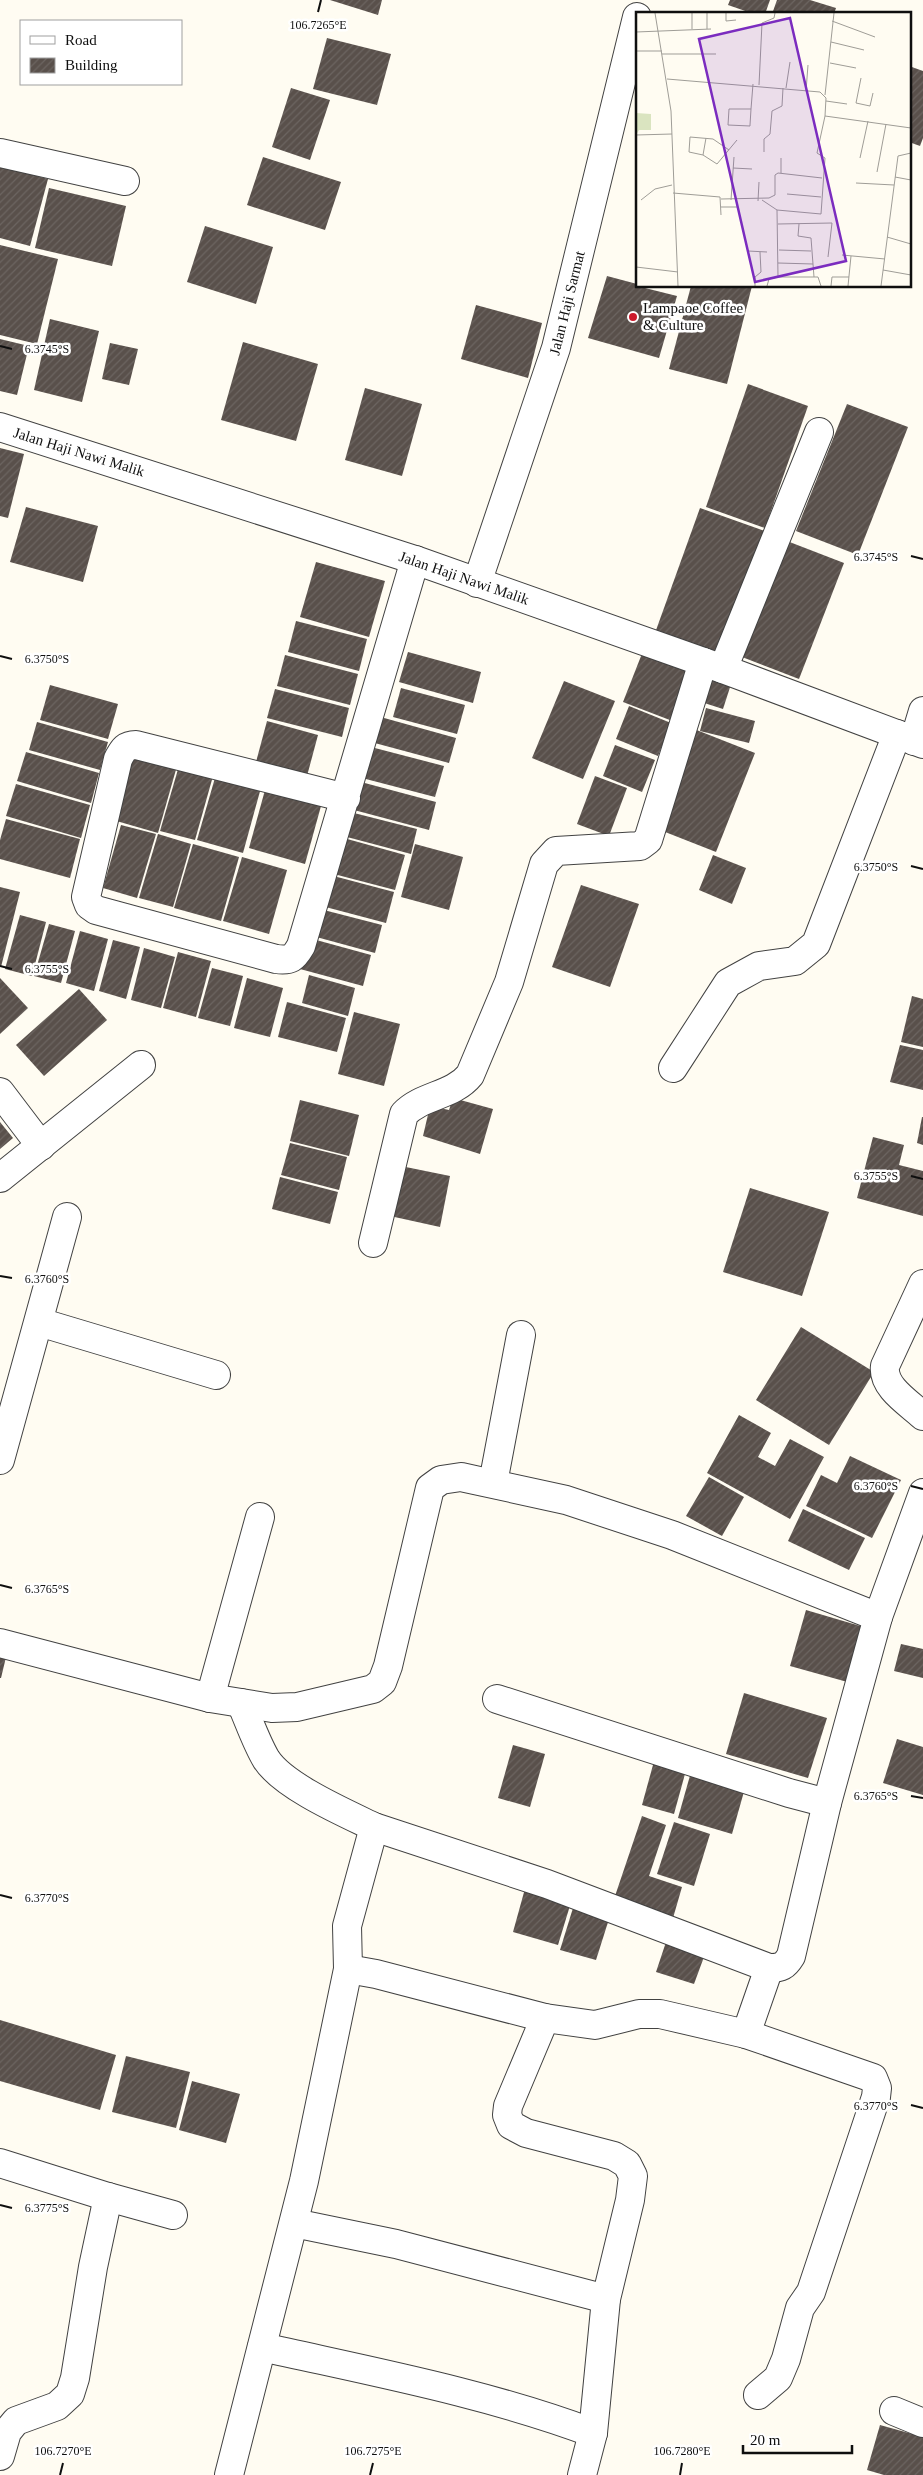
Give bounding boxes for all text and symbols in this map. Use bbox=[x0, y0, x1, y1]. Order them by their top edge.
inset map bbox=[636, 12, 910, 288]
text: 106.7265°E bbox=[289, 18, 347, 32]
legend bbox=[20, 20, 182, 85]
text: Road bbox=[65, 32, 97, 48]
text: Building bbox=[65, 57, 118, 73]
street label: Jalan Haji Sarmat bbox=[546, 249, 588, 357]
place label: Lampaoe Coffee & Culture bbox=[643, 300, 743, 333]
marker: Lampaoe Coffee & Culture bbox=[627, 311, 639, 323]
text: 6.3745°S bbox=[25, 342, 69, 356]
street label: Jalan Haji Nawi Malik bbox=[12, 424, 147, 480]
street label: Jalan Haji Nawi Malik bbox=[397, 548, 531, 608]
text: 6.3745°S bbox=[854, 550, 898, 564]
text: 6.3750°S bbox=[25, 652, 69, 666]
text: 6.3750°S bbox=[854, 860, 898, 874]
text: 6.3755°S bbox=[25, 962, 69, 976]
text: 6.3755°S bbox=[854, 1169, 898, 1183]
text: 6.3760°S bbox=[25, 1272, 69, 1286]
text: 6.3760°S bbox=[854, 1479, 898, 1493]
text: 6.3765°S bbox=[25, 1582, 69, 1596]
text: 6.3765°S bbox=[854, 1789, 898, 1803]
text: 6.3770°S bbox=[25, 1891, 69, 1905]
text: 6.3770°S bbox=[854, 2099, 898, 2113]
text: 6.3775°S bbox=[25, 2201, 69, 2215]
scale bar bbox=[743, 2422, 852, 2454]
text: 20 m bbox=[750, 2432, 781, 2448]
text: 106.7270°E bbox=[34, 2444, 92, 2458]
text: 106.7275°E bbox=[344, 2444, 402, 2458]
text: 106.7280°E bbox=[653, 2444, 711, 2458]

